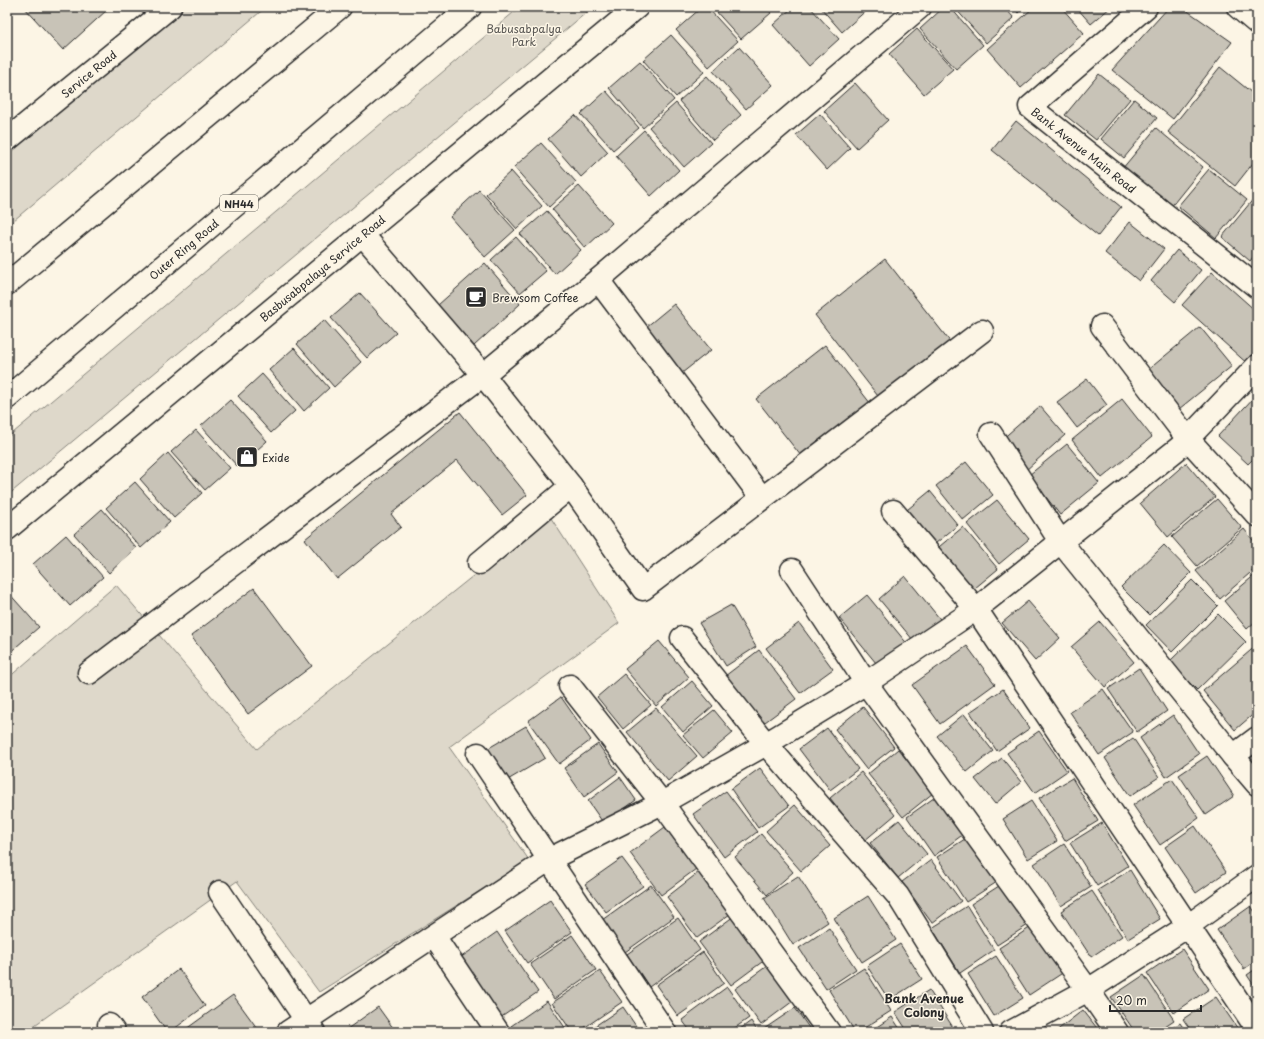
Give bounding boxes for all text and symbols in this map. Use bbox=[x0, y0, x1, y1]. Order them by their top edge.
park label: Babusabpalya Park bbox=[486, 20, 562, 50]
street label: Service Road bbox=[57, 46, 120, 102]
street label: Bank Avenue Main Road bbox=[1028, 103, 1140, 197]
road number: NH44 bbox=[220, 195, 258, 211]
street label: Basbusabpalaya Service Road bbox=[255, 210, 389, 325]
street label: Outer Ring Road bbox=[145, 214, 222, 283]
cafe icon: Brewsom Coffee bbox=[463, 284, 489, 310]
place label: Brewsom Coffee bbox=[492, 289, 579, 306]
shop icon: Exide bbox=[234, 444, 260, 470]
place label: Exide bbox=[262, 449, 290, 466]
scale bar bbox=[1110, 987, 1201, 1013]
district label: Bank Avenue Colony bbox=[884, 989, 964, 1021]
text: 20 m bbox=[1116, 991, 1147, 1009]

